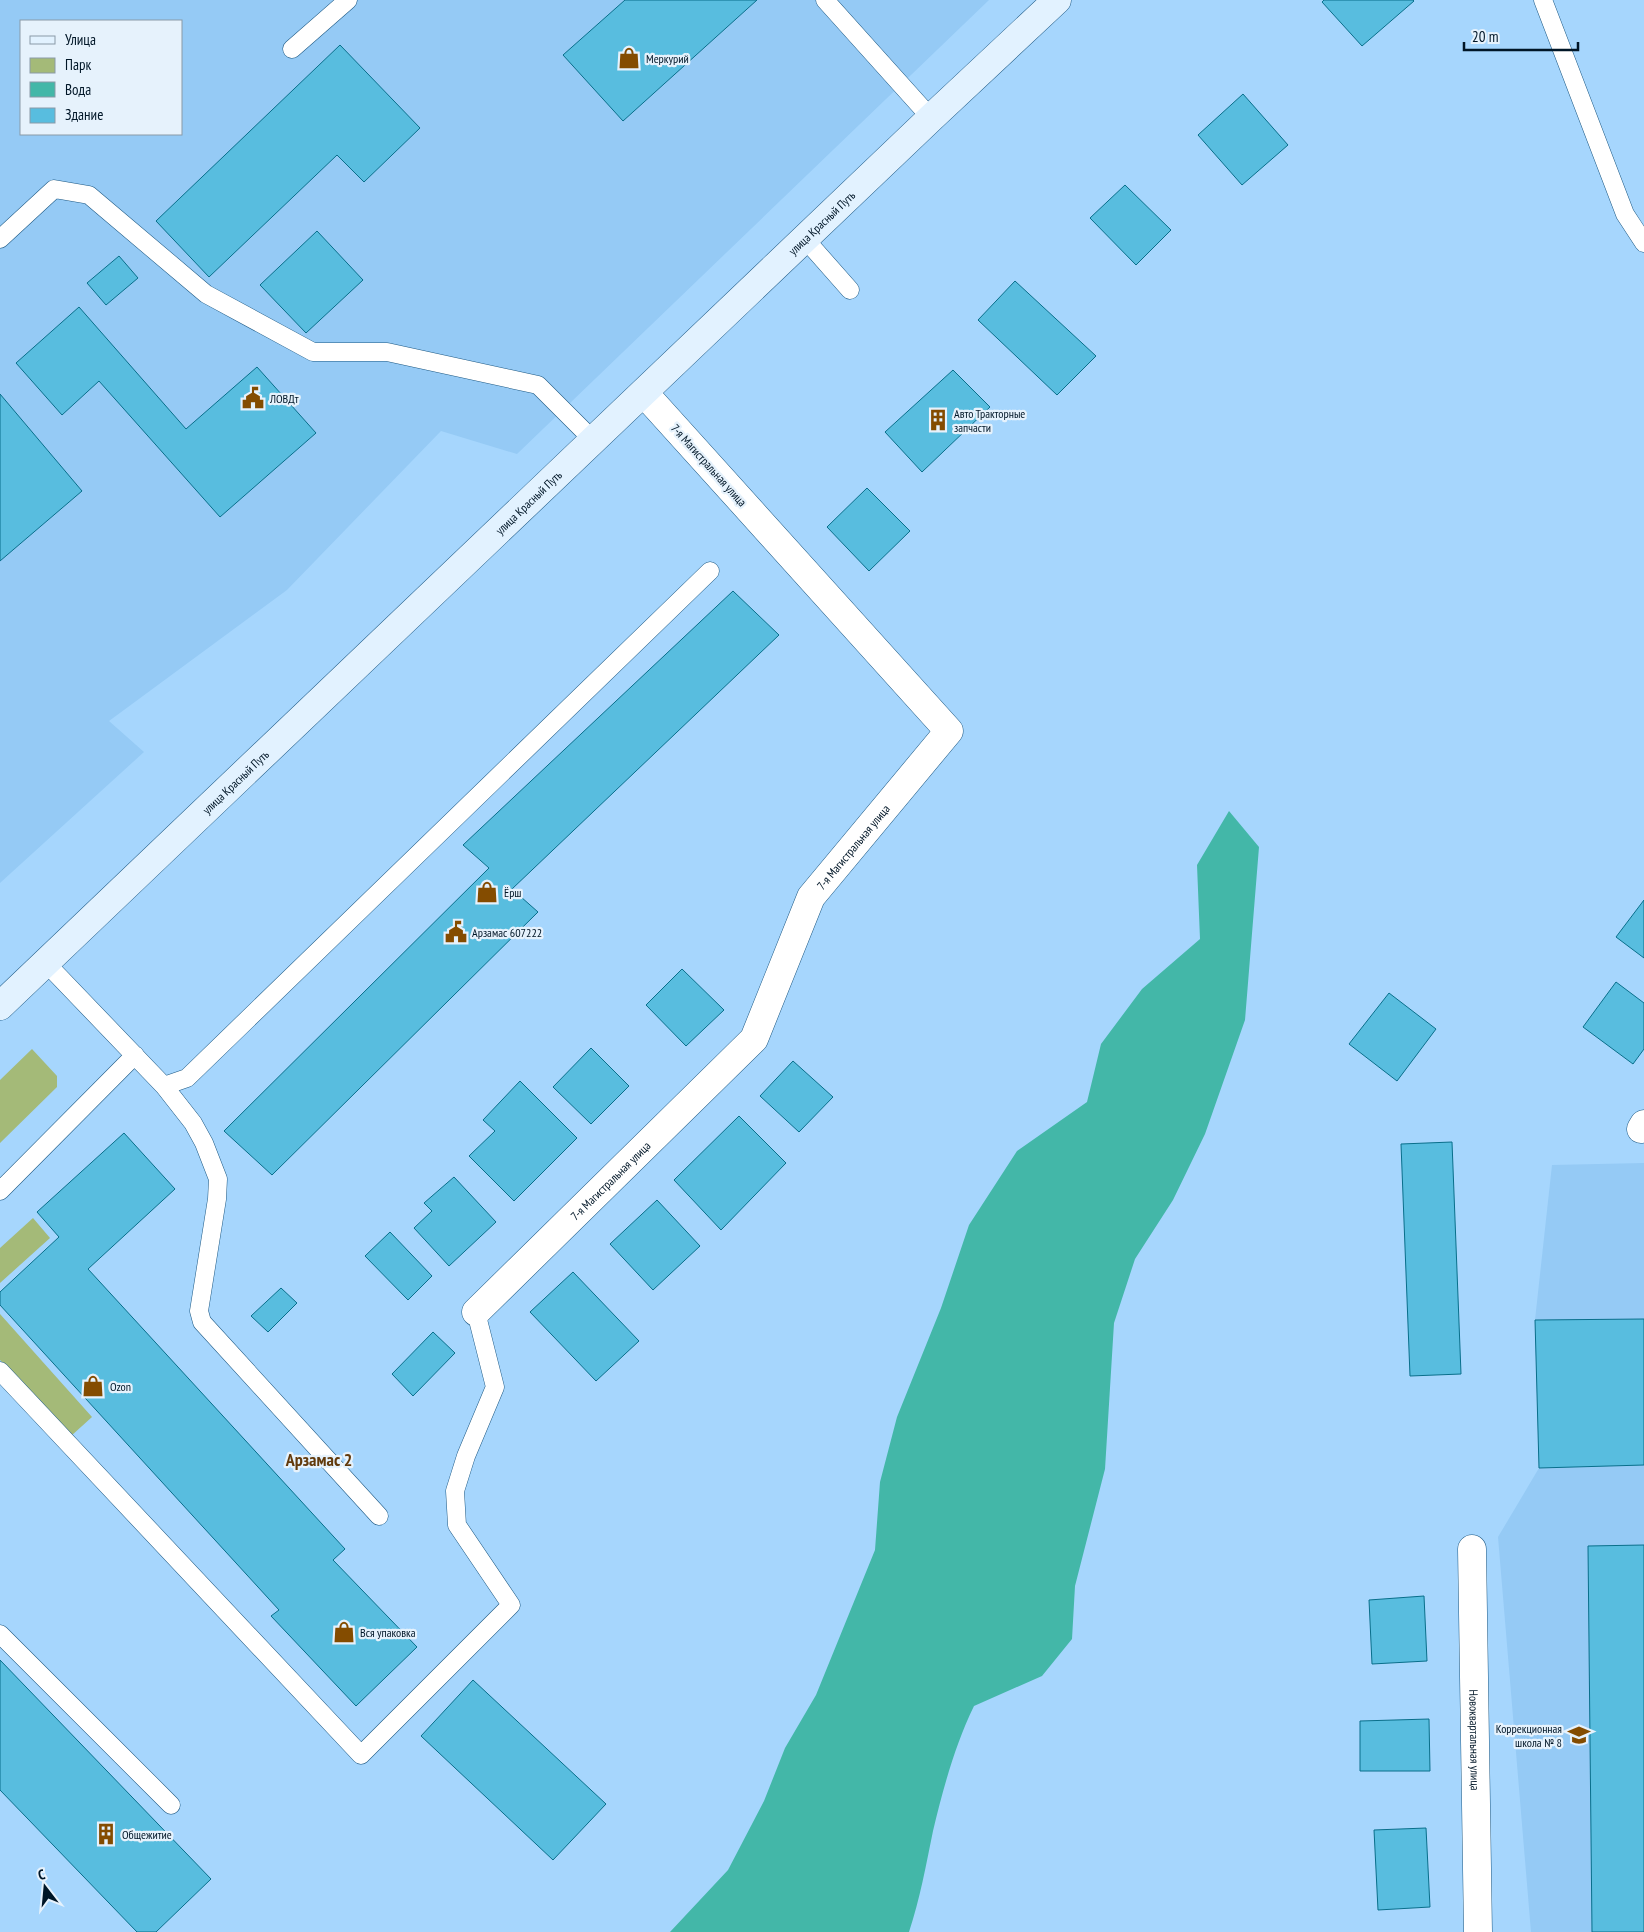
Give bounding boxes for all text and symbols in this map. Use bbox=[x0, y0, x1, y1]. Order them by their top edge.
legend bbox=[20, 20, 182, 135]
scale bar bbox=[1464, 20, 1578, 52]
text: 20 m bbox=[1472, 27, 1498, 46]
text: Улица bbox=[65, 30, 96, 49]
shop icon: Меркурий bbox=[616, 45, 642, 71]
place label: Меркурий bbox=[646, 51, 689, 66]
text: Парк bbox=[65, 55, 91, 74]
text: Вода bbox=[65, 80, 91, 99]
text: Здание bbox=[65, 105, 103, 124]
street label: улица Красный Путь bbox=[785, 187, 858, 258]
public building icon: ЛОВДт bbox=[240, 385, 266, 411]
place label: ЛОВДт bbox=[269, 391, 299, 406]
place label: Авто Тракторные запчасти bbox=[954, 406, 1025, 435]
building icon: Авто Тракторные запчасти bbox=[925, 407, 951, 433]
street label: 7-я Магистральная улица bbox=[668, 421, 750, 510]
street label: улица Красный Путь bbox=[492, 467, 565, 537]
street label: улица Красный Путь bbox=[199, 746, 272, 817]
street label: 7-я Магистральная улица bbox=[813, 801, 893, 892]
shop icon: Ёрш bbox=[474, 879, 500, 905]
place label: Ёрш bbox=[504, 885, 522, 900]
public building icon: Арзамас 607222 bbox=[443, 919, 469, 945]
place label: Арзамас 607222 bbox=[472, 925, 542, 940]
street label: 7-я Магистральная улица bbox=[567, 1138, 653, 1223]
shop icon: Ozon bbox=[80, 1373, 106, 1399]
place label: Ozon bbox=[110, 1379, 131, 1394]
district label: Арзамас 2 bbox=[285, 1448, 352, 1471]
shop icon: Вся упаковка bbox=[331, 1619, 357, 1645]
place label: Вся упаковка bbox=[360, 1625, 416, 1640]
street label: Новоквартальная улица bbox=[1467, 1689, 1483, 1791]
place label: Коррекционная школа № 8 bbox=[1496, 1721, 1562, 1750]
school or university icon: Коррекционная школа № 8 bbox=[1566, 1722, 1592, 1748]
building icon: Общежитие bbox=[93, 1821, 119, 1847]
place label: Общежитие bbox=[122, 1827, 172, 1842]
north arrow bbox=[20, 1862, 70, 1912]
text: С bbox=[36, 1865, 48, 1884]

